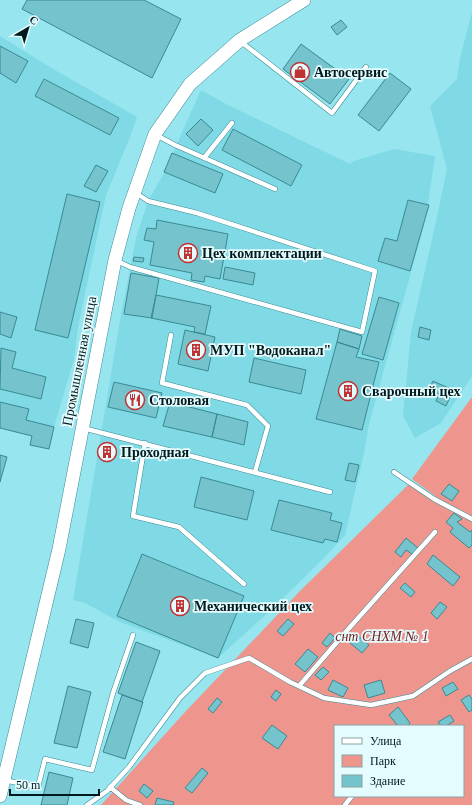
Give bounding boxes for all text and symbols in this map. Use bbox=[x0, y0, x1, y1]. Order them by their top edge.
north arrow bbox=[8, 8, 48, 48]
text: С bbox=[27, 13, 41, 27]
shop icon: Автосервис bbox=[289, 61, 311, 83]
place label: Автосервис bbox=[314, 65, 387, 80]
building icon: Цех комплектации bbox=[177, 242, 199, 264]
place label: Цех комплектации bbox=[202, 246, 322, 261]
street label: Промышленная улица bbox=[60, 294, 100, 427]
building icon: МУП "Водоканал" bbox=[185, 339, 207, 361]
place label: МУП "Водоканал" bbox=[210, 343, 331, 358]
building icon: Сварочный цех bbox=[337, 380, 359, 402]
place label: Сварочный цех bbox=[362, 384, 461, 399]
restaurant icon: Столовая bbox=[124, 389, 146, 411]
place label: Столовая bbox=[149, 393, 210, 408]
building icon: Проходная bbox=[96, 441, 118, 463]
place label: Проходная bbox=[121, 445, 190, 460]
building icon: Механический цех bbox=[169, 595, 191, 617]
place label: Механический цех bbox=[194, 599, 312, 614]
park label: снт СНХМ № 1 bbox=[335, 629, 429, 644]
legend bbox=[334, 725, 464, 797]
text: Улица bbox=[370, 734, 402, 748]
text: Парк bbox=[370, 754, 396, 768]
scale bar bbox=[10, 771, 99, 797]
text: Здание bbox=[370, 774, 405, 788]
text: 50 m bbox=[16, 778, 41, 792]

